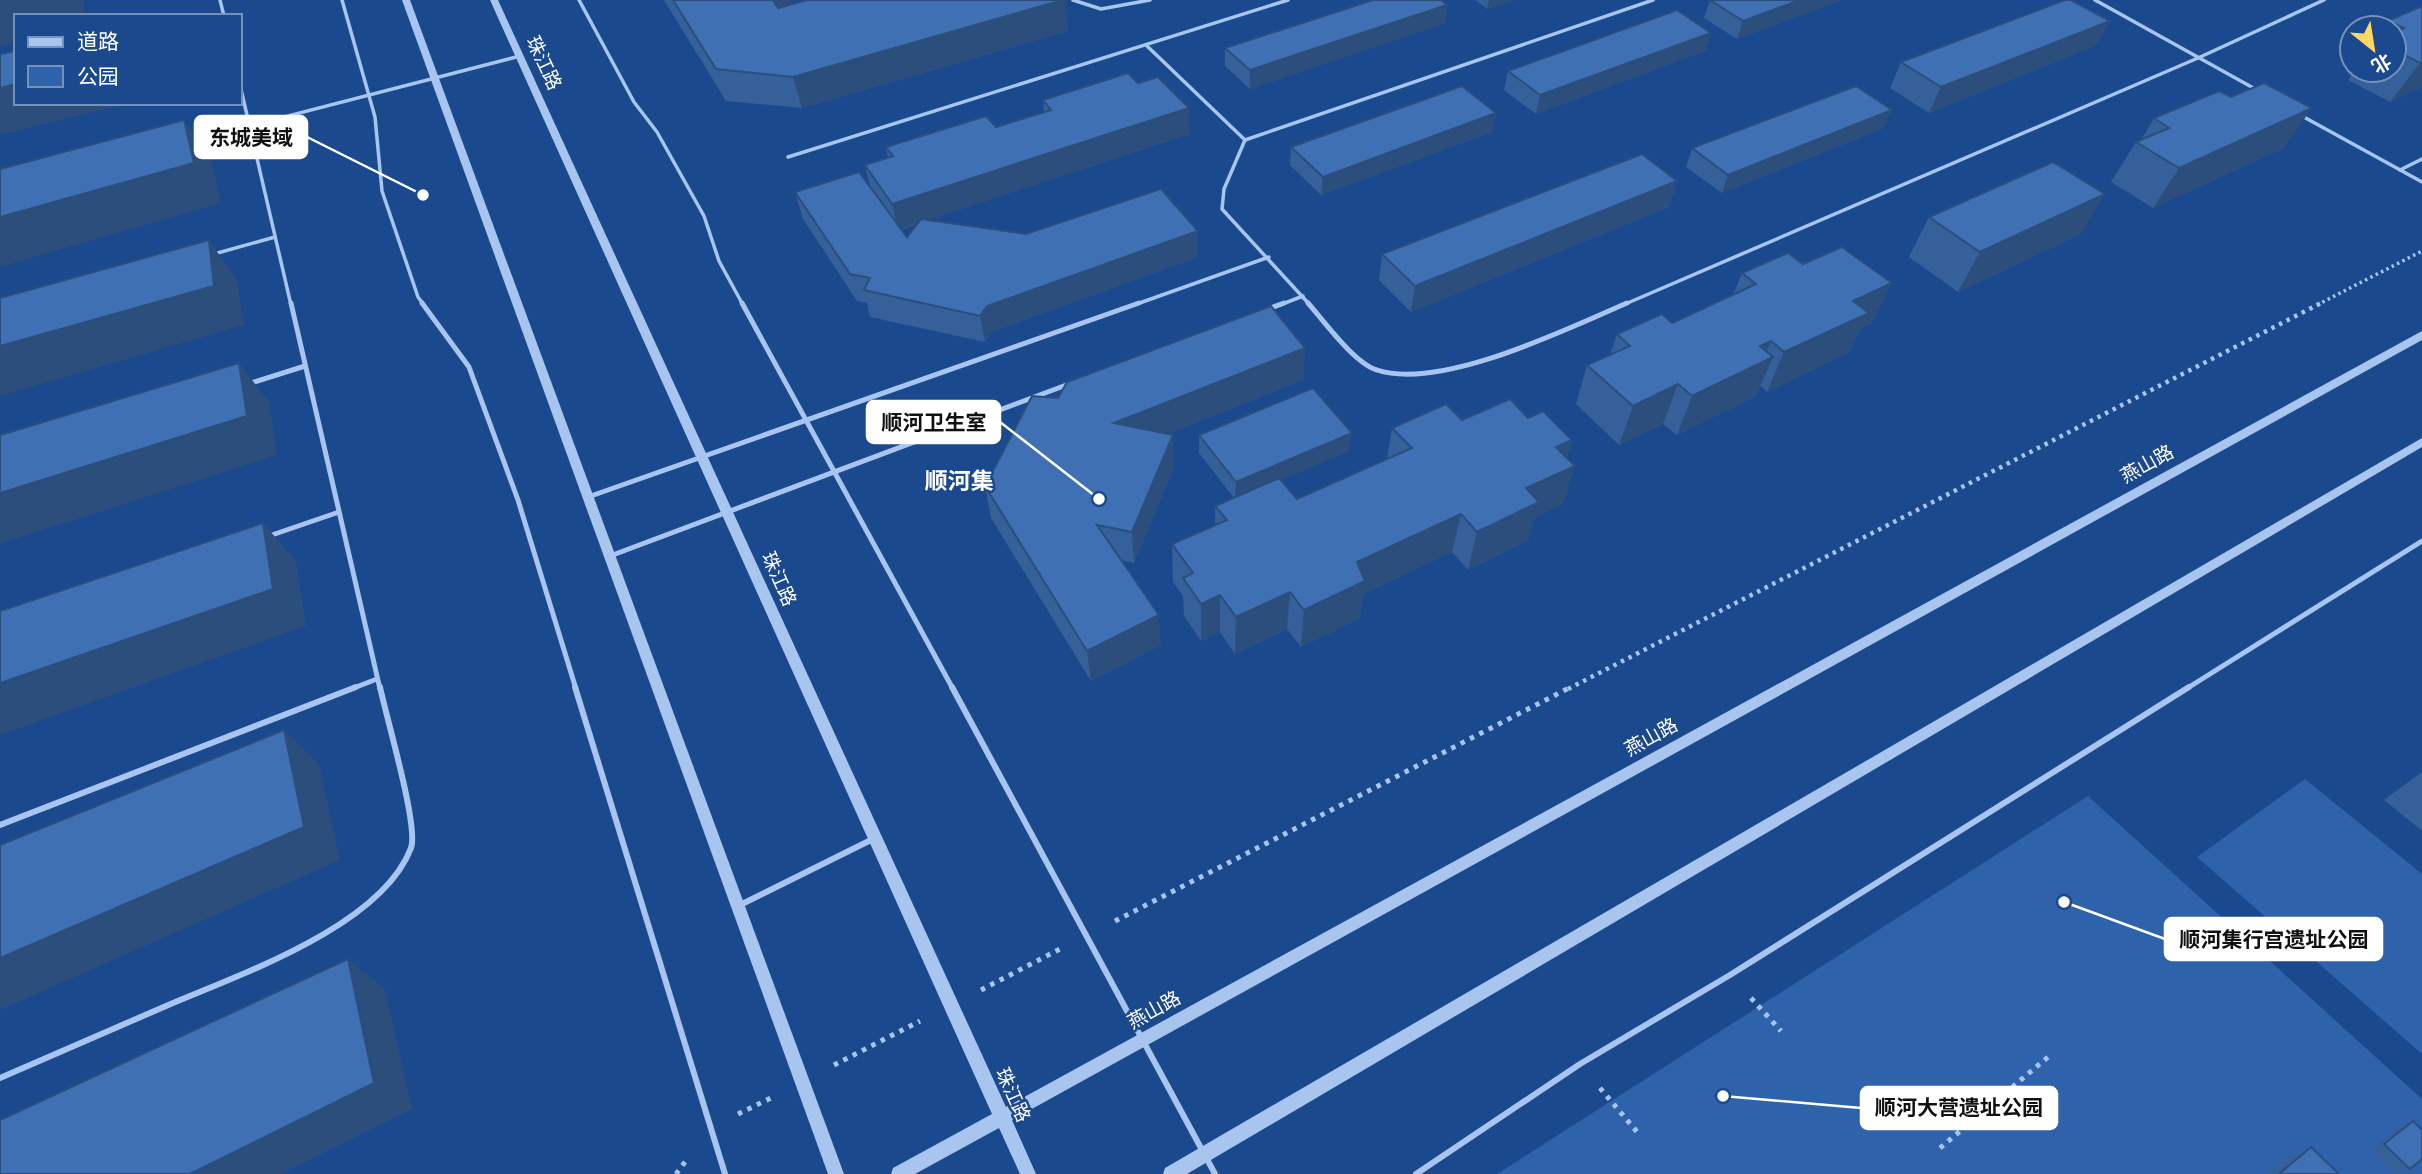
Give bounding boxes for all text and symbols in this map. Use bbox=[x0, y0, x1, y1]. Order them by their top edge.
legend bbox=[14, 14, 242, 105]
north arrow bbox=[2338, 14, 2408, 84]
text: 道路 bbox=[77, 29, 119, 54]
street label: 珠江路 bbox=[522, 32, 566, 94]
text: 北 bbox=[2367, 49, 2395, 78]
text: 公园 bbox=[77, 64, 119, 89]
callout: 东城美域 bbox=[195, 116, 307, 158]
text: 东城美域 bbox=[209, 125, 293, 150]
callout: 顺河卫生室 bbox=[867, 401, 1000, 443]
text: 顺河卫生室 bbox=[882, 410, 987, 435]
street label: 燕山路 bbox=[2116, 440, 2178, 488]
district label: 顺河集 bbox=[925, 467, 994, 495]
street label: 珠江路 bbox=[757, 548, 801, 610]
street label: 燕山路 bbox=[1620, 713, 1682, 761]
callout: 顺河集行宫遗址公园 bbox=[2165, 918, 2382, 960]
text: 顺河集行宫遗址公园 bbox=[2180, 927, 2369, 952]
street label: 燕山路 bbox=[1123, 986, 1185, 1034]
street label: 珠江路 bbox=[991, 1064, 1035, 1126]
callout: 顺河大营遗址公园 bbox=[1861, 1087, 2057, 1129]
text: 顺河大营遗址公园 bbox=[1875, 1095, 2043, 1120]

